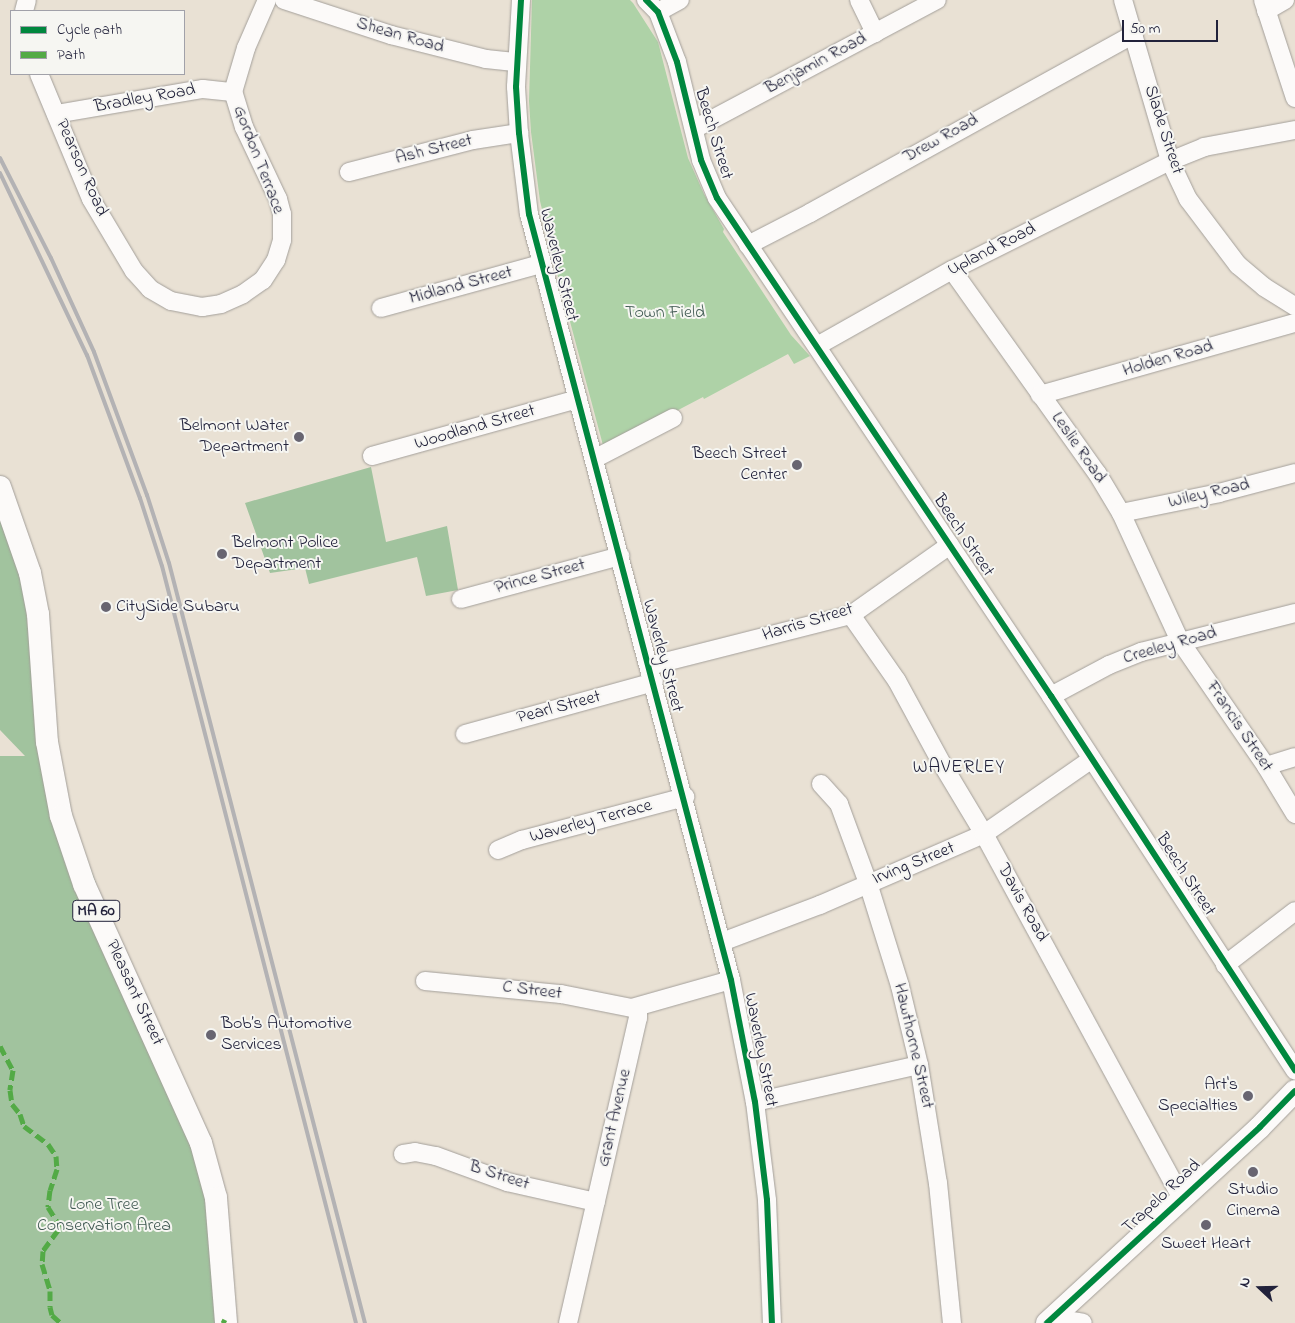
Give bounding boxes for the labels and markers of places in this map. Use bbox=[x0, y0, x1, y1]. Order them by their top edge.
place label: Belmont Water Department bbox=[180, 416, 289, 458]
marker: Belmont Water Department bbox=[293, 431, 305, 443]
place label: Beech Street Center bbox=[692, 444, 787, 486]
marker: Beech Street Center bbox=[791, 459, 803, 471]
place label: Belmont Police Department bbox=[232, 533, 338, 576]
marker: Belmont Police Department bbox=[216, 548, 228, 560]
place label: CitySide Subaru bbox=[116, 596, 239, 618]
marker: CitySide Subaru bbox=[100, 601, 112, 613]
place label: Bob’s Automotive Services bbox=[221, 1014, 352, 1056]
marker: Bob’s Automotive Services bbox=[205, 1029, 217, 1041]
place label: Art's Specialties bbox=[1158, 1075, 1238, 1118]
marker: Art's Specialties bbox=[1242, 1090, 1254, 1102]
marker: Studio Cinema bbox=[1247, 1166, 1259, 1178]
place label: Studio Cinema bbox=[1226, 1180, 1280, 1222]
marker: Sweet Heart bbox=[1200, 1219, 1212, 1231]
place label: Sweet Heart bbox=[1161, 1233, 1251, 1255]

